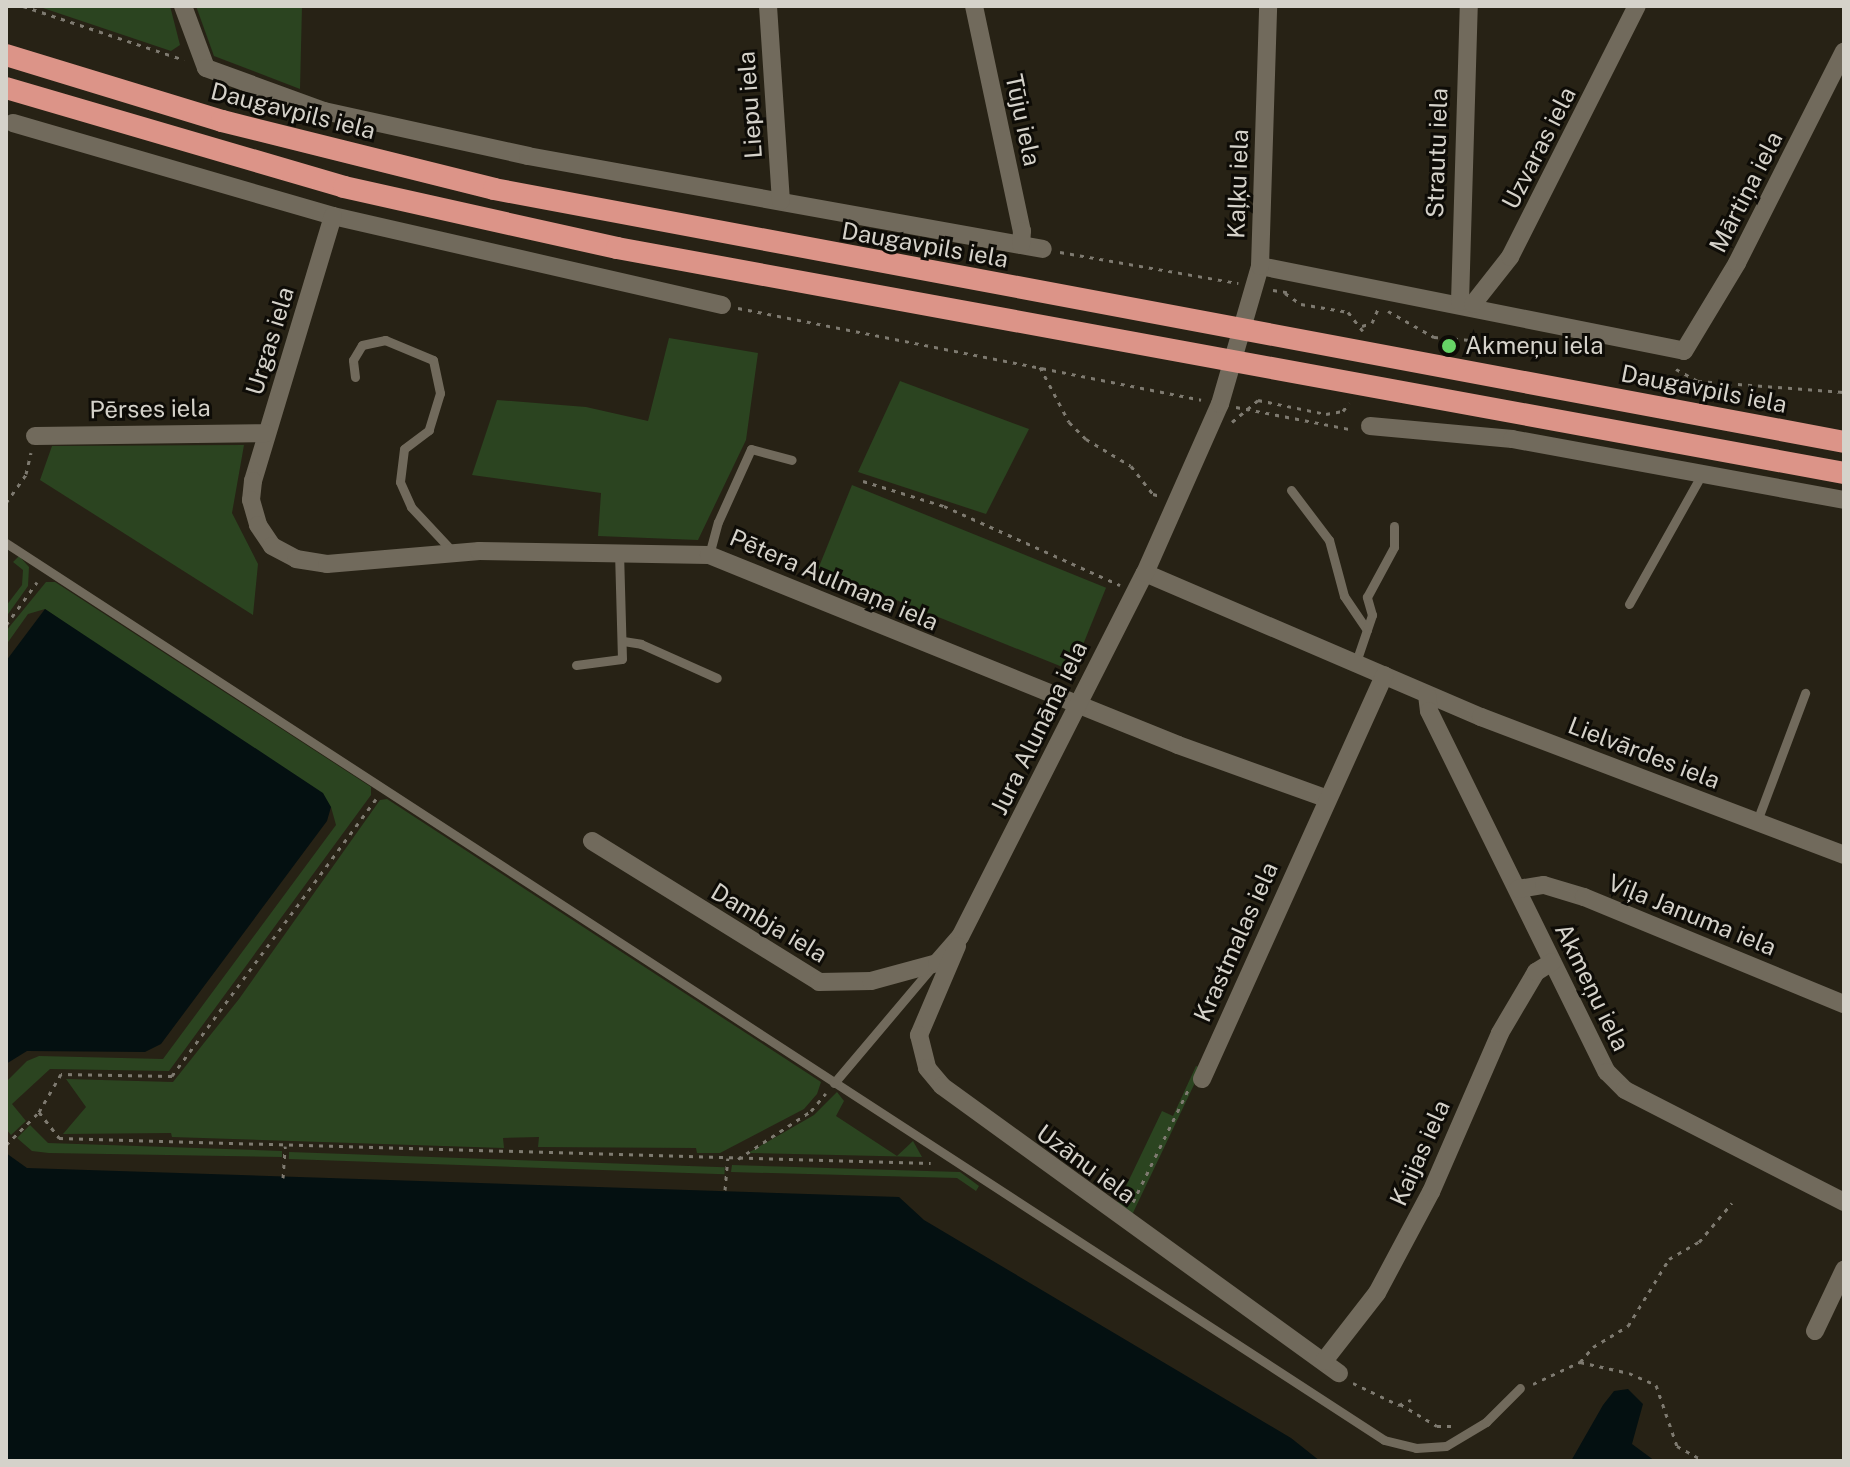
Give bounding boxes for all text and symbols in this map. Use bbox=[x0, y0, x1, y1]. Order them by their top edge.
street label: Liepu iela bbox=[732, 50, 768, 160]
street label: Tūju iela bbox=[999, 72, 1047, 168]
street label: Daugavpils iela bbox=[208, 77, 378, 145]
street label: Uzvaras iela bbox=[1496, 82, 1582, 214]
street label: Strautu iela bbox=[1420, 88, 1454, 218]
street label: Mārtiņa iela bbox=[1703, 127, 1789, 257]
street label: Kaļķu iela bbox=[1222, 129, 1254, 239]
street label: Daugavpils iela bbox=[839, 216, 1011, 274]
street label: Urgas iela bbox=[240, 283, 300, 399]
place label: Akmeņu iela bbox=[1465, 332, 1603, 360]
marker: Akmeņu iela bbox=[1440, 337, 1458, 355]
street label: Daugavpils iela bbox=[1618, 359, 1790, 419]
street label: Pērses iela bbox=[89, 394, 211, 424]
street label: Pētera Aulmaņa iela bbox=[725, 523, 943, 637]
street label: Jura Alunāna iela bbox=[985, 637, 1093, 819]
street label: Lielvārdes iela bbox=[1564, 711, 1724, 795]
street label: Krastmalas iela bbox=[1188, 858, 1284, 1026]
street label: Viļa Januma iela bbox=[1604, 868, 1780, 962]
street label: Dambja iela bbox=[706, 877, 832, 969]
street label: Akmeņu iela bbox=[1549, 918, 1635, 1056]
street label: Kaijas iela bbox=[1384, 1096, 1456, 1210]
street label: Uzānu iela bbox=[1031, 1118, 1141, 1210]

